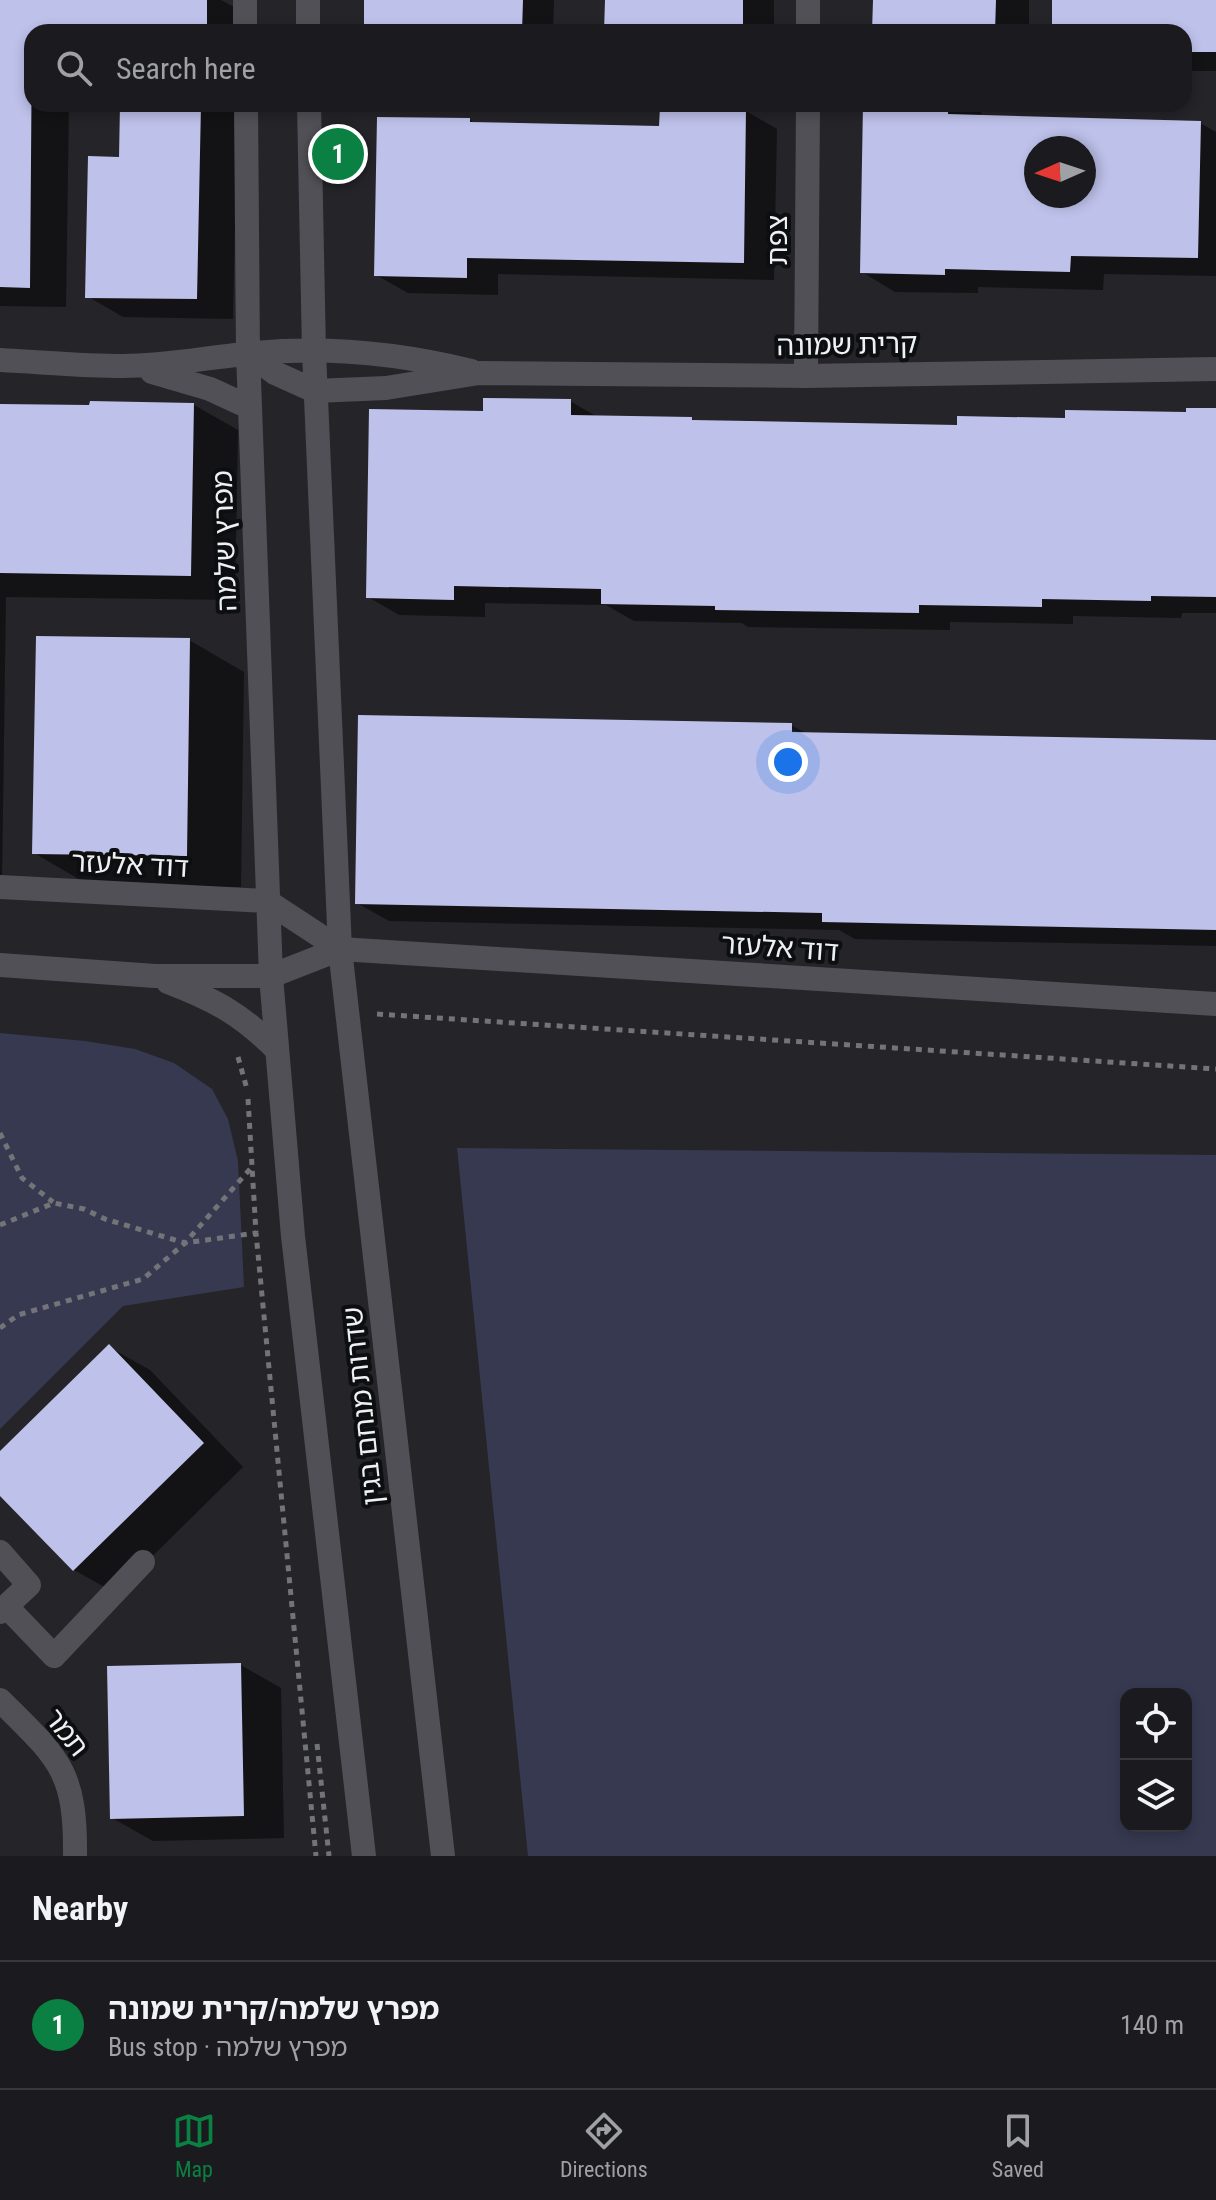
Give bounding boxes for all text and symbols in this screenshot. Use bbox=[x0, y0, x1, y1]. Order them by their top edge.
search box bbox=[24, 24, 1192, 112]
icon: search bbox=[52, 46, 96, 90]
text: Search here bbox=[116, 51, 256, 86]
pin: 1 bbox=[312, 124, 364, 184]
north arrow bbox=[1024, 136, 1096, 208]
street label: צפת bbox=[761, 215, 794, 265]
street label: קרית שמונה bbox=[776, 327, 918, 362]
street label: מפרץ שלמה bbox=[206, 470, 243, 612]
your location bbox=[768, 742, 808, 782]
street label: דוד אלעזר bbox=[70, 845, 190, 884]
street label: דוד אלעזר bbox=[720, 927, 840, 968]
street label: שדרות מנחם בגין bbox=[336, 1305, 389, 1507]
map controls bbox=[1120, 1688, 1192, 1832]
button: locate bbox=[1120, 1688, 1192, 1760]
street label: תמר bbox=[38, 1702, 95, 1763]
button: layers bbox=[1120, 1760, 1192, 1832]
text: Nearby bbox=[32, 1888, 128, 1928]
text: מפרץ שלמה/קרית שמונה bbox=[108, 1991, 439, 2026]
text: 1 bbox=[51, 2010, 65, 2040]
text: 140 m bbox=[1120, 2010, 1184, 2040]
text: Bus stop · מפרץ שלמה bbox=[108, 2032, 347, 2062]
tab: Map bbox=[172, 2109, 216, 2182]
tab: Directions bbox=[560, 2109, 648, 2182]
tab: Saved bbox=[992, 2109, 1044, 2182]

